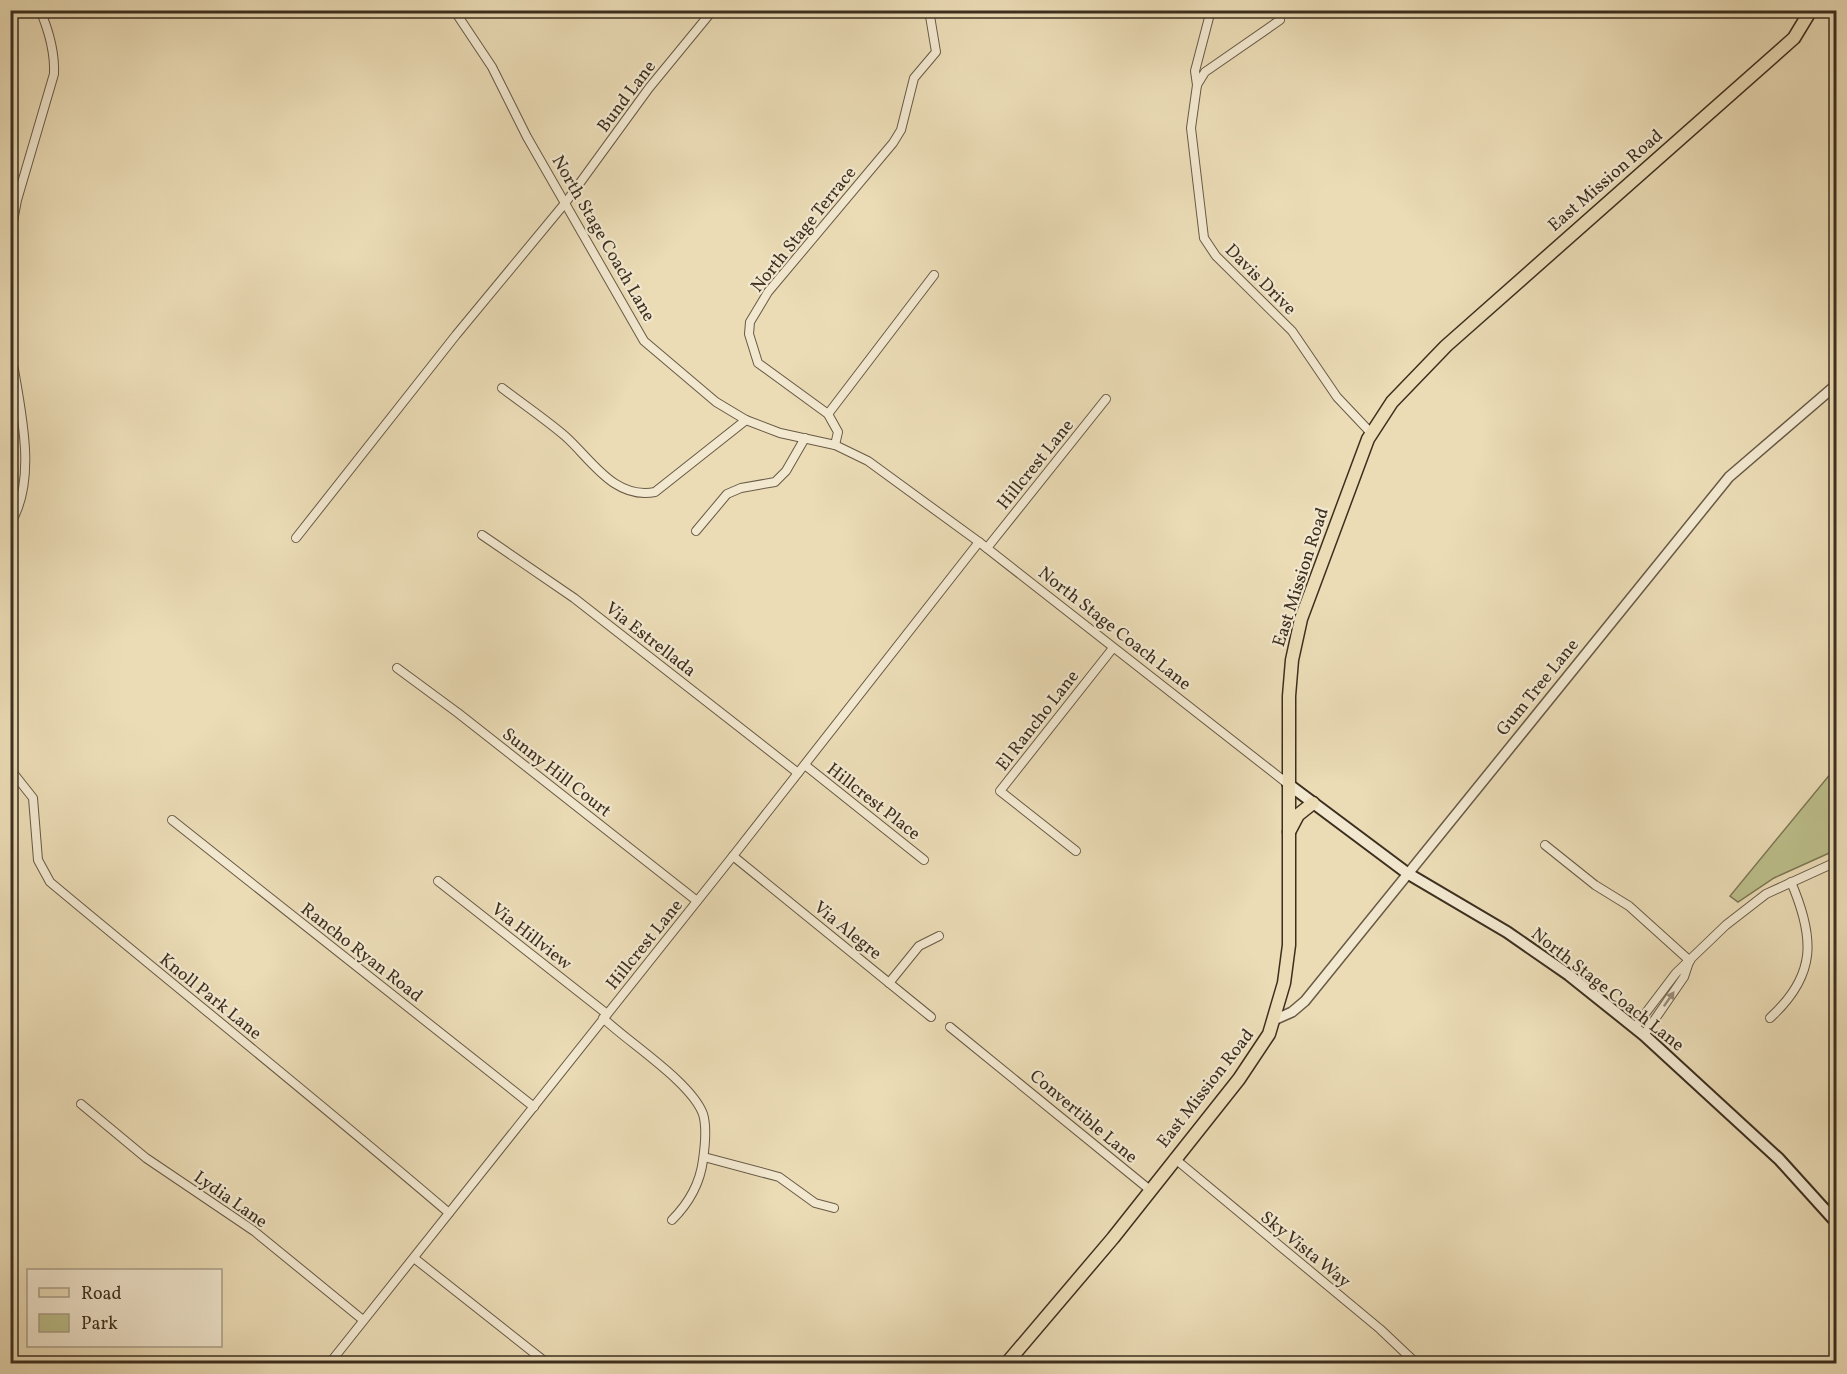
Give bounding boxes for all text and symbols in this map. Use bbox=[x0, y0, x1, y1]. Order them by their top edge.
street label: Bund Lane bbox=[592, 56, 663, 138]
street label: East Mission Road bbox=[1543, 124, 1669, 238]
street label: North Stage Coach Lane bbox=[545, 151, 661, 327]
street label: North Stage Terrace bbox=[746, 162, 863, 298]
street label: Davis Drive bbox=[1219, 239, 1301, 321]
street label: Hillcrest Lane bbox=[992, 414, 1080, 515]
street label: East Mission Road bbox=[1267, 505, 1336, 650]
street label: North Stage Coach Lane bbox=[1032, 561, 1196, 697]
street label: Via Estrellada bbox=[599, 597, 701, 684]
street label: Gum Tree Lane bbox=[1491, 634, 1585, 742]
street label: El Rancho Lane bbox=[991, 665, 1085, 777]
street label: Sunny Hill Court bbox=[496, 723, 616, 824]
street label: Hillcrest Place bbox=[821, 758, 925, 847]
street label: Hillcrest Lane bbox=[601, 894, 689, 995]
street label: Via Alegre bbox=[808, 896, 887, 966]
street label: Rancho Ryan Road bbox=[295, 898, 427, 1009]
street label: Via Hillview bbox=[485, 898, 577, 977]
street label: North Stage Coach Lane bbox=[1525, 922, 1689, 1058]
street label: Knoll Park Lane bbox=[153, 948, 267, 1046]
one-way arrow bbox=[1663, 991, 1675, 1007]
street label: East Mission Road bbox=[1152, 1024, 1261, 1154]
street label: Convertible Lane bbox=[1024, 1065, 1142, 1170]
street label: Lydia Lane bbox=[188, 1166, 272, 1235]
street label: Sky Vista Way bbox=[1254, 1206, 1356, 1295]
legend bbox=[27, 1269, 222, 1347]
text: Road bbox=[81, 1282, 122, 1307]
text: Park bbox=[81, 1312, 118, 1337]

